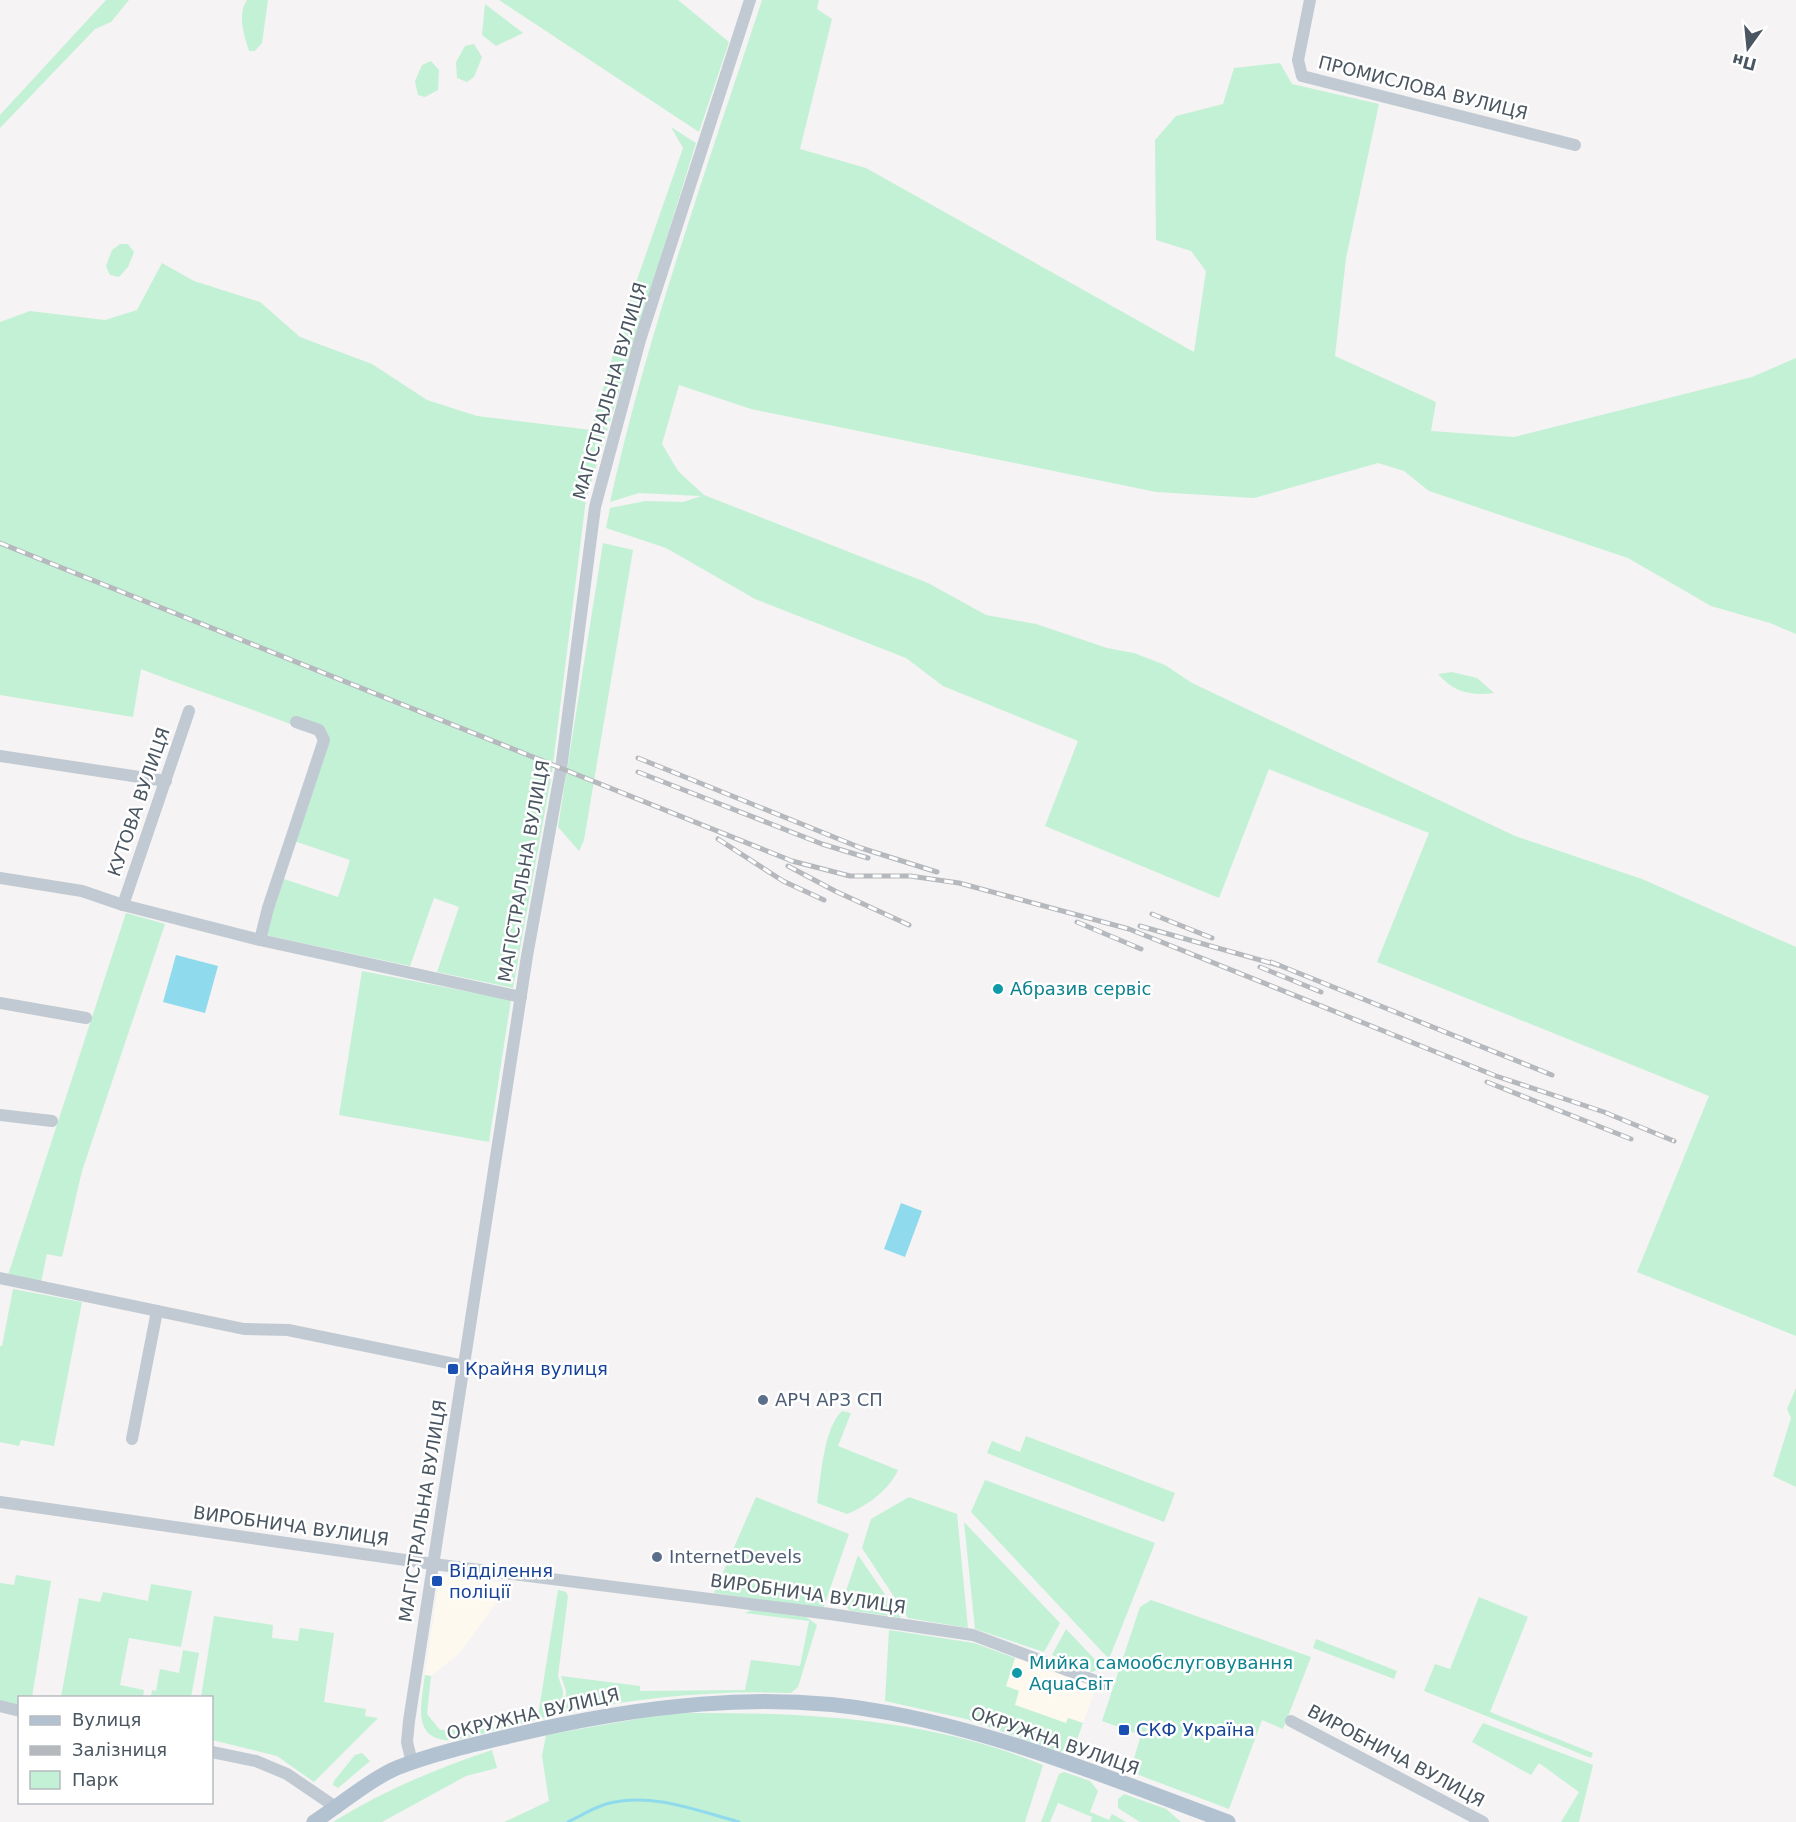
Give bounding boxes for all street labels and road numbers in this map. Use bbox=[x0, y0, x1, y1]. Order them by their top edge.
street label: ПРОМИСЛОВА ВУЛИЦЯ bbox=[1316, 51, 1530, 124]
street label: МАГІСТРАЛЬНА ВУЛИЦЯ bbox=[568, 280, 651, 502]
street label: КУТОВА ВУЛИЦЯ bbox=[103, 725, 174, 879]
street label: МАГІСТРАЛЬНА ВУЛИЦЯ bbox=[494, 758, 553, 984]
street label: МАГІСТРАЛЬНА ВУЛИЦЯ bbox=[395, 1398, 450, 1624]
street label: ВИРОБНИЧА ВУЛИЦЯ bbox=[192, 1501, 390, 1550]
street label: ВИРОБНИЧА ВУЛИЦЯ bbox=[709, 1569, 907, 1618]
street label: ОКРУЖНА ВУЛИЦЯ bbox=[445, 1683, 621, 1744]
street label: ВИРОБНИЧА ВУЛИЦЯ bbox=[1304, 1700, 1488, 1811]
street label: ОКРУЖНА ВУЛИЦЯ bbox=[968, 1702, 1142, 1779]

